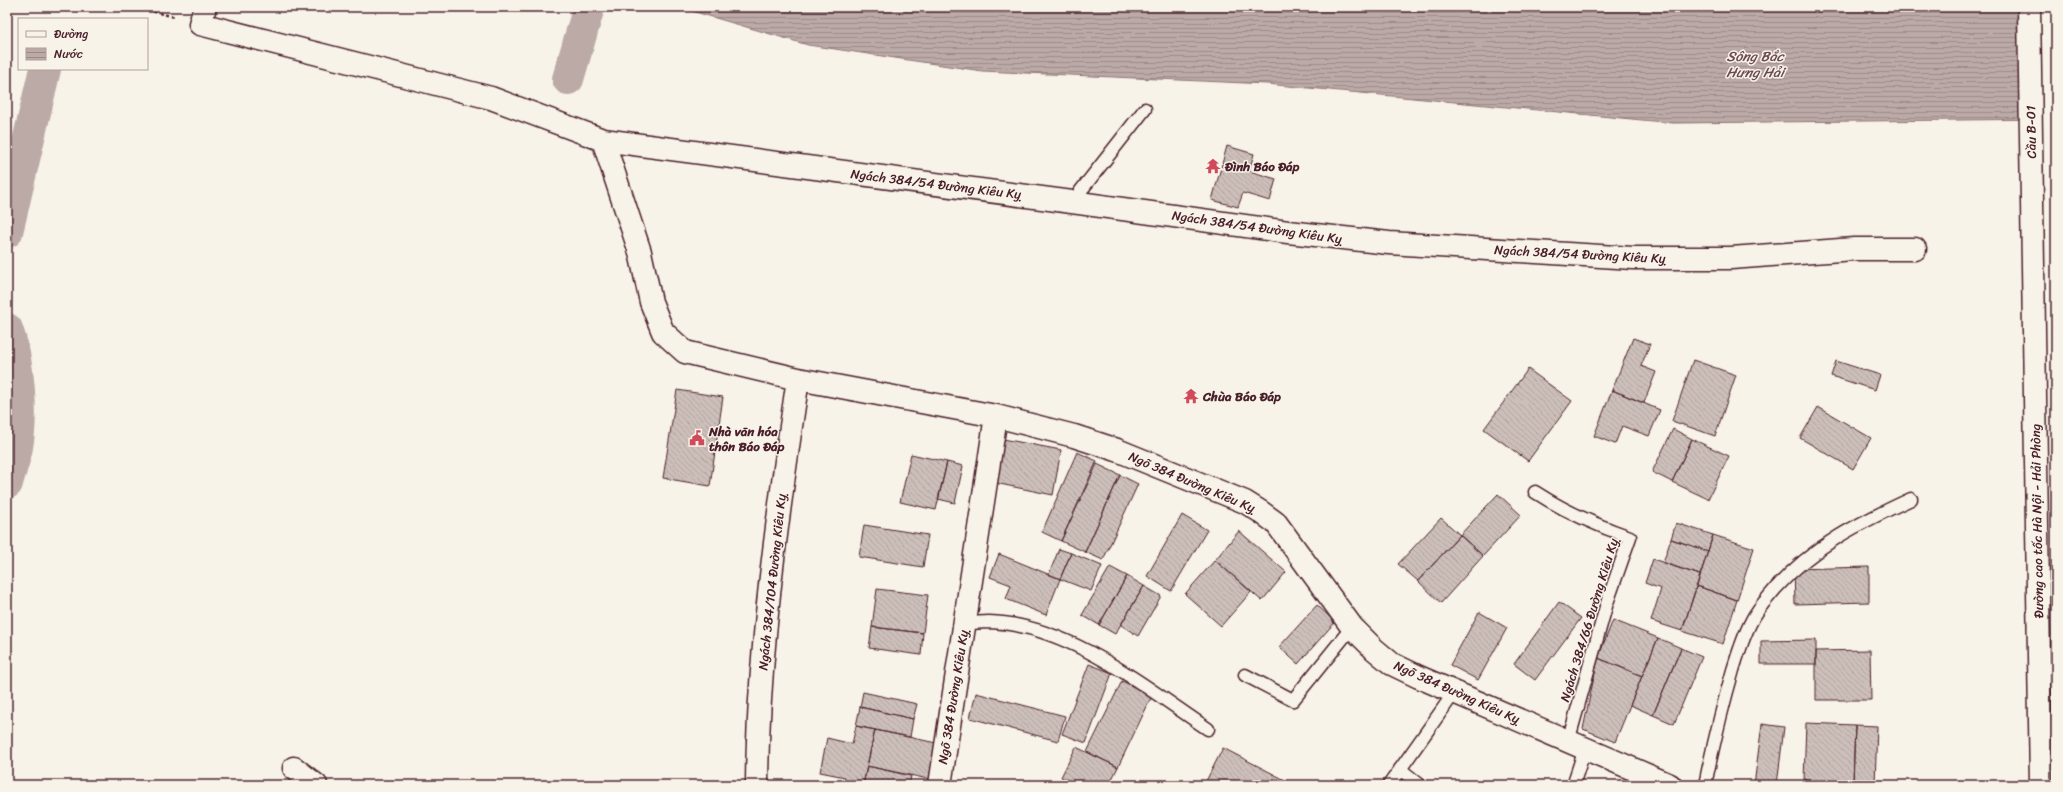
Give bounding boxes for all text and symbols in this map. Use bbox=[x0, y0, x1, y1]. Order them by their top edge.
legend bbox=[18, 18, 148, 70]
text: Đường bbox=[54, 23, 88, 45]
text: Nước bbox=[54, 43, 83, 65]
water label: Sông Bắc Hưng Hải bbox=[1726, 44, 1787, 85]
street label: Cầu B-01 bbox=[2019, 105, 2043, 159]
place label: Đình Báo Đáp bbox=[1224, 155, 1300, 178]
temple icon: Đình Báo Đáp bbox=[1204, 157, 1222, 175]
street label: Ngách 384/54 Đường Kiêu Kỵ bbox=[849, 162, 1024, 206]
street label: Ngách 384/54 Đường Kiêu Kỵ bbox=[1170, 204, 1345, 250]
street label: Ngách 384/54 Đường Kiêu Kỵ bbox=[1494, 238, 1667, 270]
place label: Chùa Báo Đáp bbox=[1202, 385, 1281, 408]
temple icon: Chùa Báo Đáp bbox=[1182, 387, 1200, 405]
place label: Nhà văn hóa thôn Báo Đáp bbox=[708, 420, 785, 458]
street label: Đường cao tốc Hà Nội - Hải Phòng bbox=[2024, 423, 2050, 618]
public building icon: Nhà văn hóa thôn Báo Đáp bbox=[688, 429, 706, 447]
street label: Ngõ 384 Đường Kiêu Kỵ bbox=[1125, 445, 1260, 520]
street label: Ngách 384/104 Đường Kiêu Kỵ bbox=[751, 491, 793, 671]
street label: Ngách 384/66 Đường Kiêu Kỵ bbox=[1553, 534, 1625, 705]
street label: Ngõ 384 Đường Kiêu Kỵ bbox=[931, 627, 975, 766]
street label: Ngõ 384 Đường Kiêu Kỵ bbox=[1390, 654, 1525, 731]

